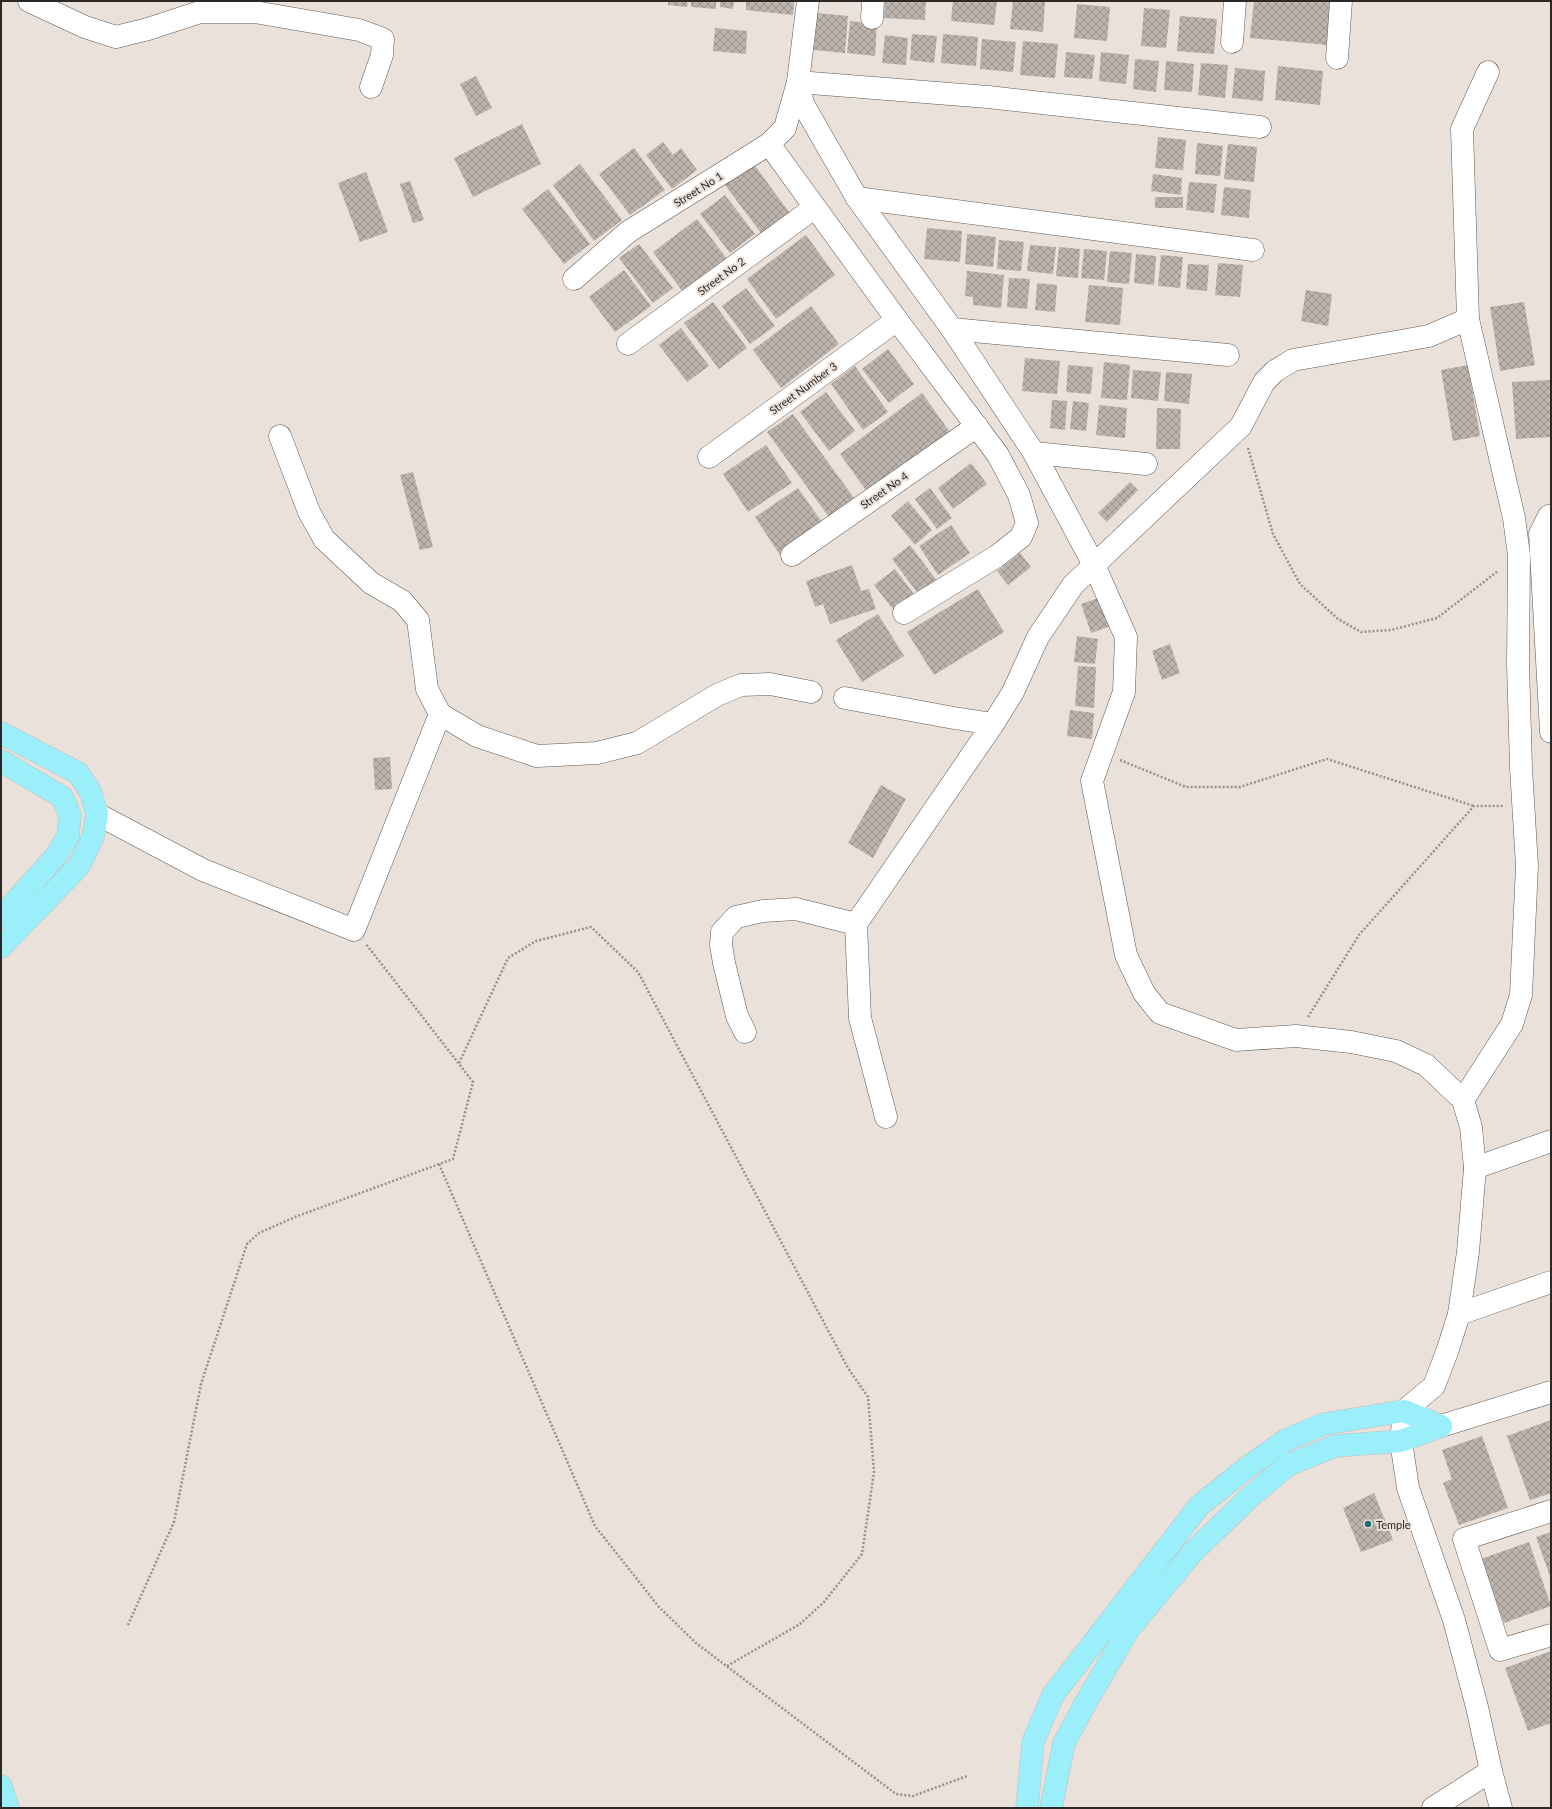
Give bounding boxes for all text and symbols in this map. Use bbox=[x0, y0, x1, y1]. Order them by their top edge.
street label: Street No 1 bbox=[671, 169, 725, 209]
street label: Street No 2 bbox=[695, 254, 747, 298]
street label: Street Number 3 bbox=[767, 359, 839, 417]
street label: Street No 4 bbox=[858, 468, 911, 511]
place label: Temple bbox=[1376, 1518, 1411, 1531]
marker: Temple bbox=[1363, 1519, 1373, 1529]

